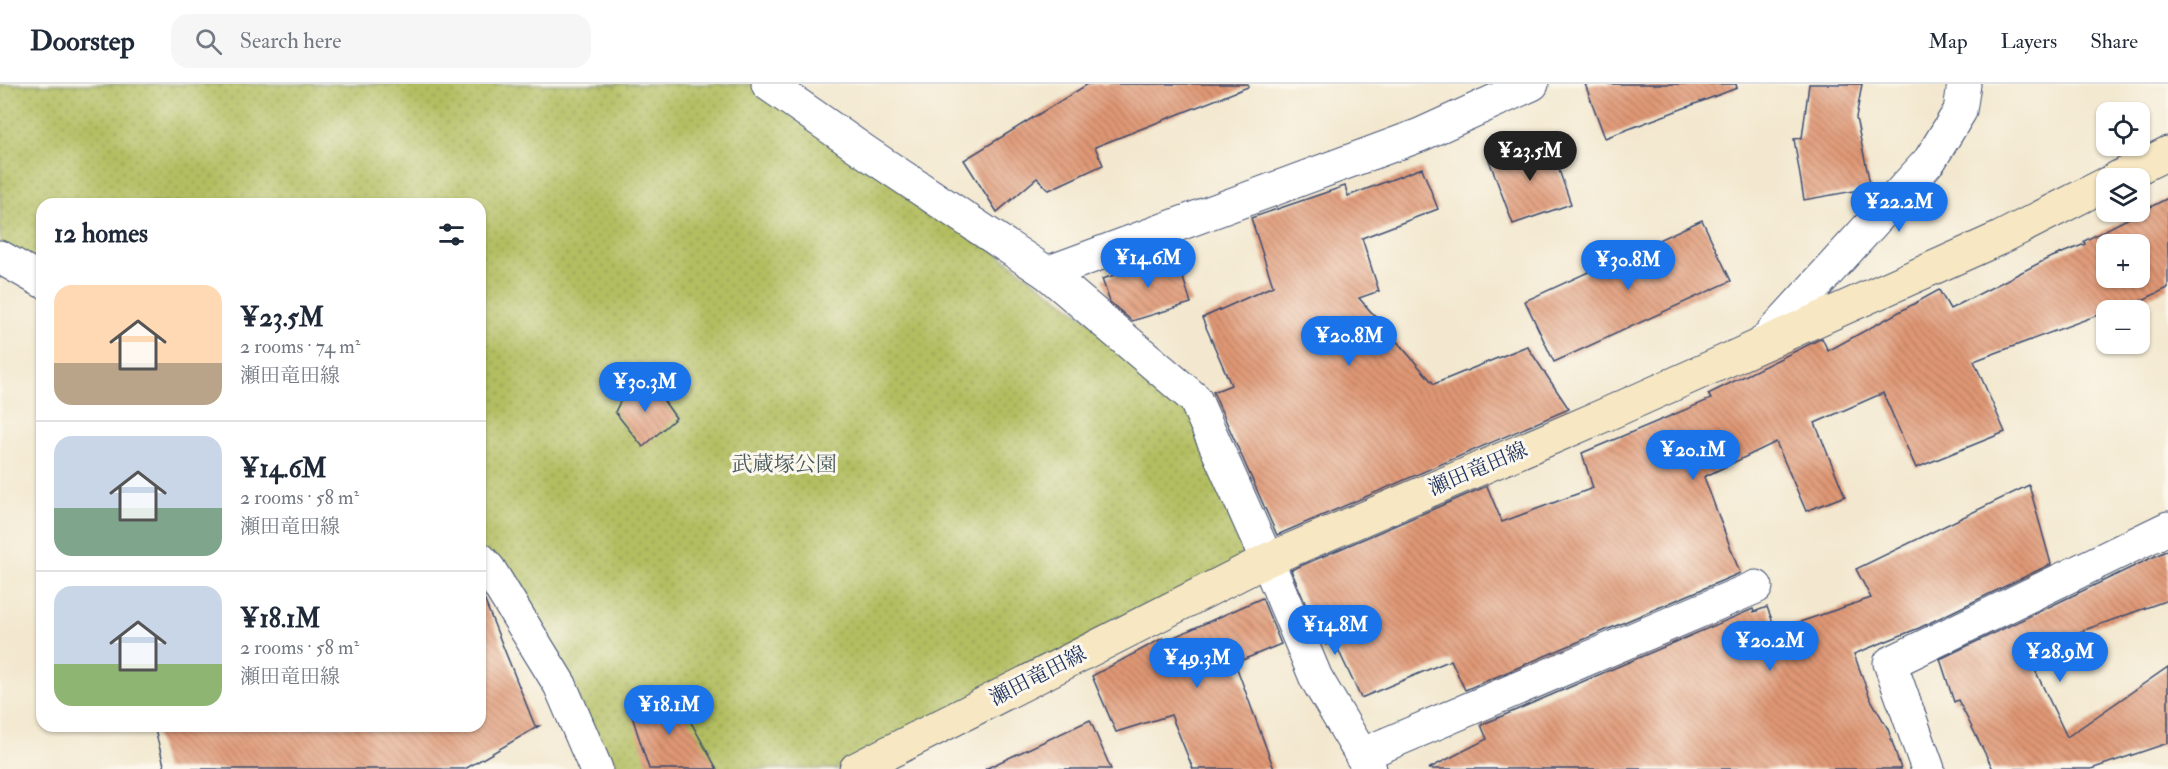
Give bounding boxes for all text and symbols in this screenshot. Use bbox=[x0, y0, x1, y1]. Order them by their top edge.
search box bbox=[171, 14, 591, 68]
text: Doorstep bbox=[30, 24, 135, 59]
icon: search bbox=[192, 25, 225, 58]
text: Search here bbox=[240, 27, 341, 55]
text: Map bbox=[1928, 28, 1968, 55]
text: Layers bbox=[2001, 28, 2057, 55]
text: Share bbox=[2090, 28, 2138, 55]
map controls bbox=[2096, 102, 2150, 354]
button: locate bbox=[2096, 102, 2150, 156]
pin: ¥23.5M bbox=[1481, 131, 1579, 182]
text: ¥23.5M bbox=[1498, 138, 1562, 163]
button: layers bbox=[2096, 168, 2150, 222]
pin: ¥22.2M bbox=[1850, 182, 1948, 233]
text: ¥22.2M bbox=[1865, 189, 1933, 214]
text: 12 homes bbox=[54, 218, 148, 250]
icon: filters bbox=[435, 218, 468, 251]
button: + bbox=[2096, 234, 2150, 288]
pin: ¥14.6M bbox=[1099, 238, 1197, 289]
pin: ¥30.8M bbox=[1579, 240, 1677, 291]
text: ¥14.6M bbox=[1115, 245, 1181, 270]
text: ¥30.8M bbox=[1595, 247, 1661, 272]
button: − bbox=[2096, 300, 2150, 354]
text: ¥23.5M bbox=[240, 302, 324, 334]
icon: home bbox=[102, 309, 174, 381]
pin: ¥20.8M bbox=[1300, 316, 1398, 367]
text: ¥20.8M bbox=[1315, 323, 1383, 348]
text: 2 rooms · 74 m² bbox=[240, 334, 361, 359]
pin: ¥30.3M bbox=[596, 362, 694, 413]
text: 瀬田竜田線 bbox=[240, 363, 340, 388]
text: ¥30.3M bbox=[613, 369, 677, 394]
pin: ¥20.1M bbox=[1644, 430, 1742, 481]
street label: 瀬田竜田線 bbox=[1424, 436, 1532, 502]
text: ¥20.1M bbox=[1660, 437, 1726, 462]
park label: 武蔵塚公園 bbox=[732, 451, 837, 478]
text: ¥14.6M bbox=[240, 453, 327, 485]
icon: home bbox=[102, 460, 174, 532]
text: 2 rooms · 58 m² bbox=[240, 485, 359, 510]
text: 瀬田竜田線 bbox=[240, 514, 340, 539]
text: ¥18.1M bbox=[240, 603, 321, 635]
pin: ¥14.8M bbox=[1286, 605, 1384, 656]
icon: home bbox=[102, 610, 174, 682]
text: ¥14.8M bbox=[1302, 612, 1368, 637]
pin: ¥20.2M bbox=[1721, 621, 1819, 672]
text: ¥20.2M bbox=[1736, 628, 1804, 653]
pin: ¥28.9M bbox=[2011, 632, 2109, 683]
text: 2 rooms · 58 m² bbox=[240, 635, 359, 660]
pin: ¥49.3M bbox=[1148, 638, 1246, 689]
text: ¥28.9M bbox=[2026, 639, 2094, 664]
street label: 瀬田竜田線 bbox=[985, 640, 1091, 712]
text: ¥49.3M bbox=[1164, 645, 1230, 670]
text: 瀬田竜田線 bbox=[240, 664, 340, 689]
pin: ¥18.1M bbox=[620, 685, 718, 736]
text: ¥18.1M bbox=[638, 692, 700, 717]

